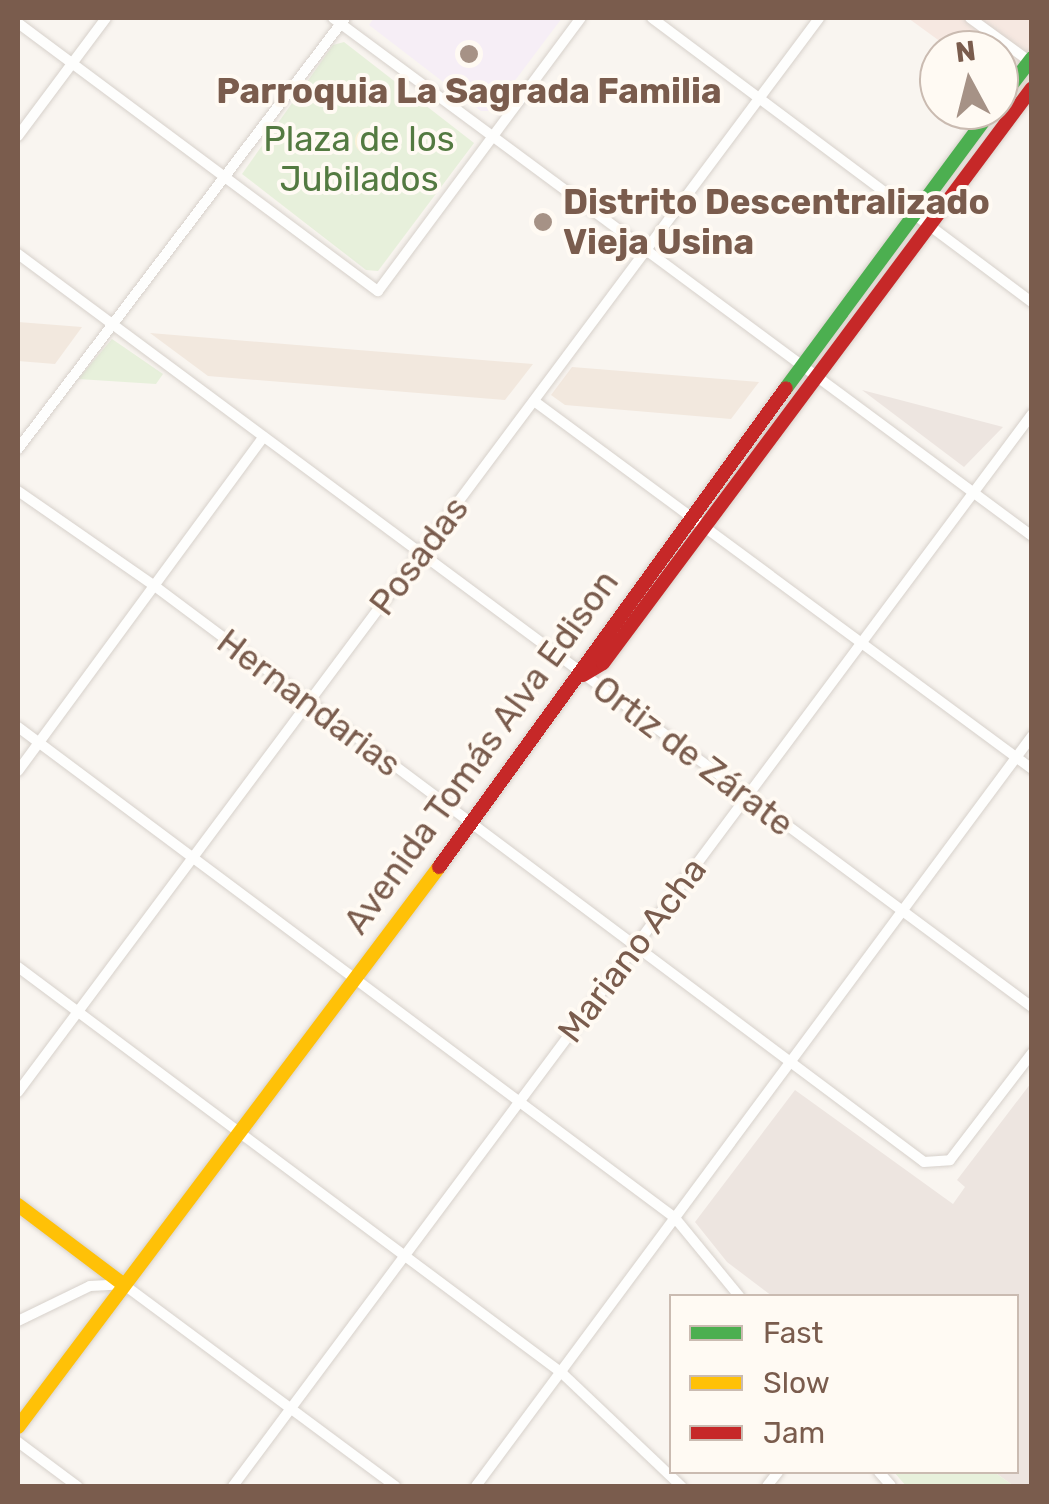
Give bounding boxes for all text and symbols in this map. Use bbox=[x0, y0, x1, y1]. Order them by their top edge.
north arrow bbox=[919, 30, 1019, 130]
text: N bbox=[954, 34, 978, 69]
marker: Parroquia La Sagrada Familia bbox=[458, 43, 480, 65]
place label: Parroquia La Sagrada Familia bbox=[216, 70, 722, 112]
park label: Plaza de los Jubilados bbox=[263, 118, 455, 200]
place label: Distrito Descentralizado Vieja Usina bbox=[563, 181, 990, 263]
marker: Distrito Descentralizado Vieja Usina bbox=[532, 211, 554, 233]
street label: Posadas bbox=[361, 488, 477, 624]
street label: Avenida Tomás Alva Edison bbox=[334, 561, 628, 943]
street label: Hernandarias bbox=[209, 620, 409, 786]
street label: Ortiz de Zárate bbox=[584, 667, 802, 845]
street label: Mariano Acha bbox=[549, 849, 715, 1051]
legend bbox=[669, 1294, 1019, 1474]
text: Fast bbox=[763, 1315, 823, 1351]
text: Slow bbox=[763, 1365, 830, 1401]
text: Jam bbox=[763, 1415, 825, 1451]

